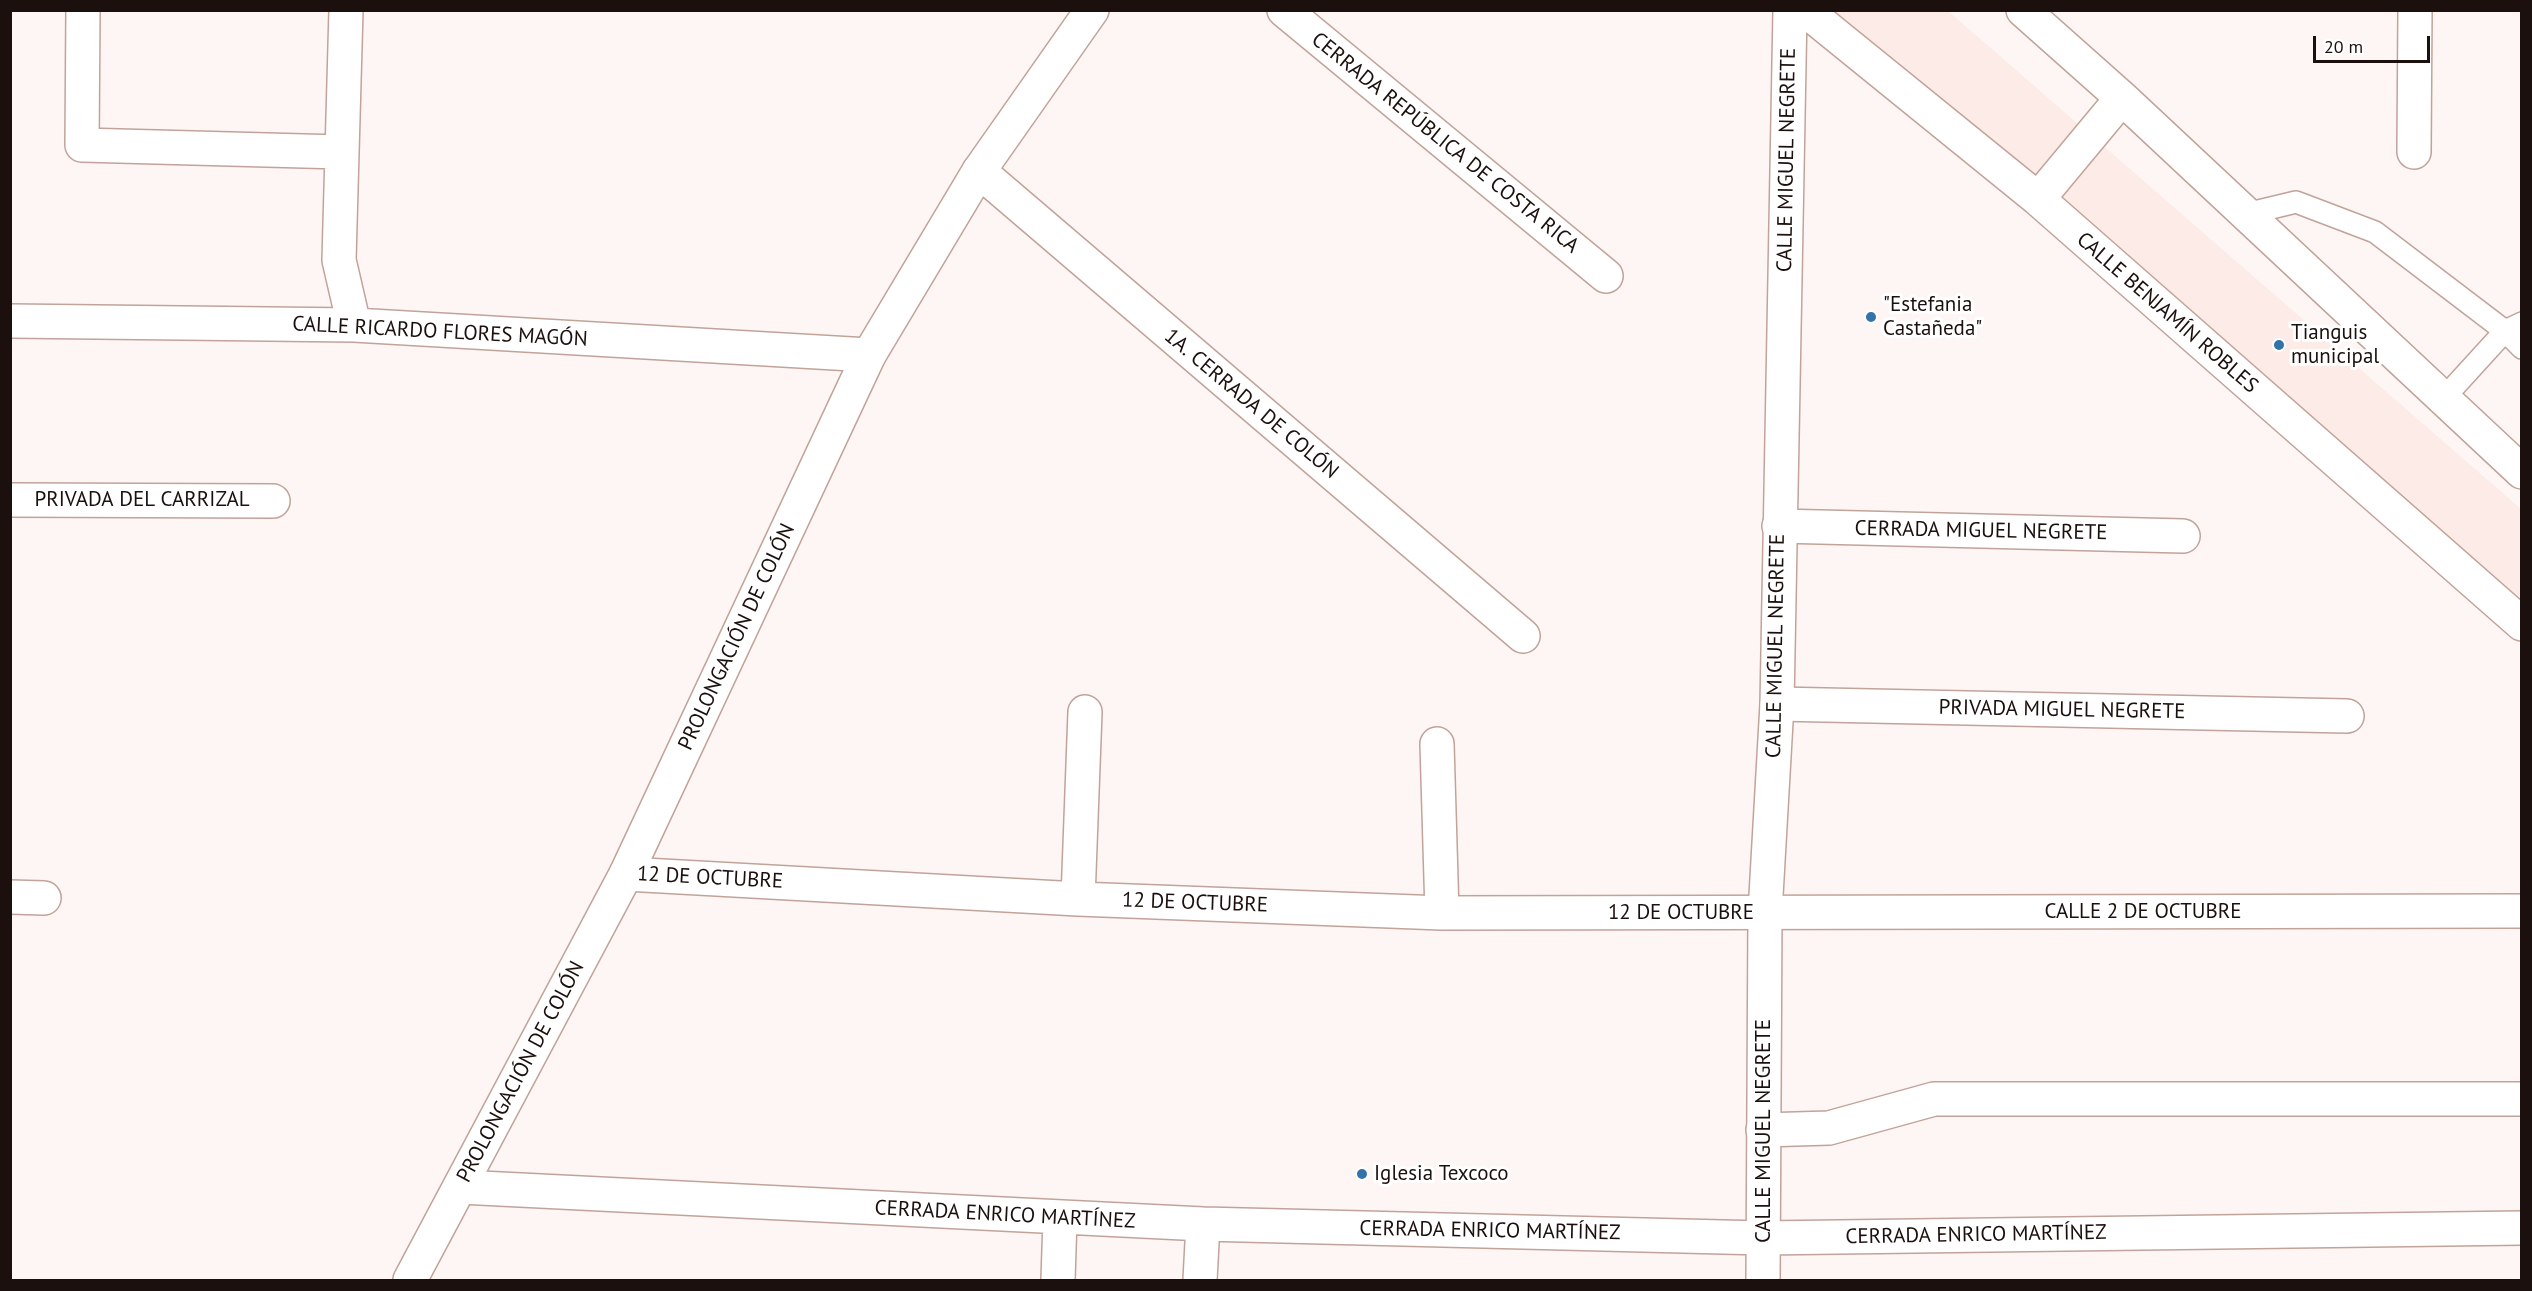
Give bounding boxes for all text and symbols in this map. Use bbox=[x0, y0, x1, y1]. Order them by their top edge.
scale bar bbox=[2316, 24, 2433, 62]
street label: CERRADA REPÚBLICA DE COSTA RICA bbox=[1306, 27, 1584, 259]
text: 20 m bbox=[2324, 35, 2363, 58]
street label: CALLE MIGUEL NEGRETE bbox=[1772, 48, 1802, 272]
street label: CALLE BENJAMÍN ROBLES bbox=[2071, 227, 2263, 399]
place label: "Estefania Castañeda" bbox=[1883, 292, 1982, 342]
marker: "Estefania Castañeda" bbox=[1864, 310, 1878, 324]
street label: CALLE RICARDO FLORES MAGÓN bbox=[292, 312, 588, 352]
place label: Tianguis municipal bbox=[2291, 320, 2379, 370]
street label: 1A. CERRADA DE COLÓN bbox=[1159, 324, 1343, 484]
marker: Tianguis municipal bbox=[2272, 338, 2286, 352]
street label: PRIVADA DEL CARRIZAL bbox=[34, 487, 250, 513]
street label: CERRADA MIGUEL NEGRETE bbox=[1854, 516, 2108, 546]
street label: PROLONGACIÓN DE COLÓN bbox=[673, 520, 801, 754]
street label: CALLE MIGUEL NEGRETE bbox=[1761, 534, 1791, 758]
street label: PRIVADA MIGUEL NEGRETE bbox=[1938, 695, 2186, 725]
street label: 12 DE OCTUBRE bbox=[636, 862, 784, 894]
street label: 12 DE OCTUBRE bbox=[1121, 888, 1269, 918]
street label: CALLE 2 DE OCTUBRE bbox=[2044, 899, 2242, 925]
street label: 12 DE OCTUBRE bbox=[1608, 900, 1754, 926]
street label: PROLONGACIÓN DE COLÓN bbox=[452, 957, 590, 1187]
street label: CALLE MIGUEL NEGRETE bbox=[1751, 1019, 1777, 1243]
place label: Iglesia Texcoco bbox=[1374, 1161, 1509, 1187]
marker: Iglesia Texcoco bbox=[1355, 1167, 1369, 1181]
street label: CERRADA ENRICO MARTÍNEZ bbox=[874, 1196, 1136, 1234]
street label: CERRADA ENRICO MARTÍNEZ bbox=[1359, 1216, 1621, 1246]
street label: CERRADA ENRICO MARTÍNEZ bbox=[1845, 1220, 2107, 1250]

